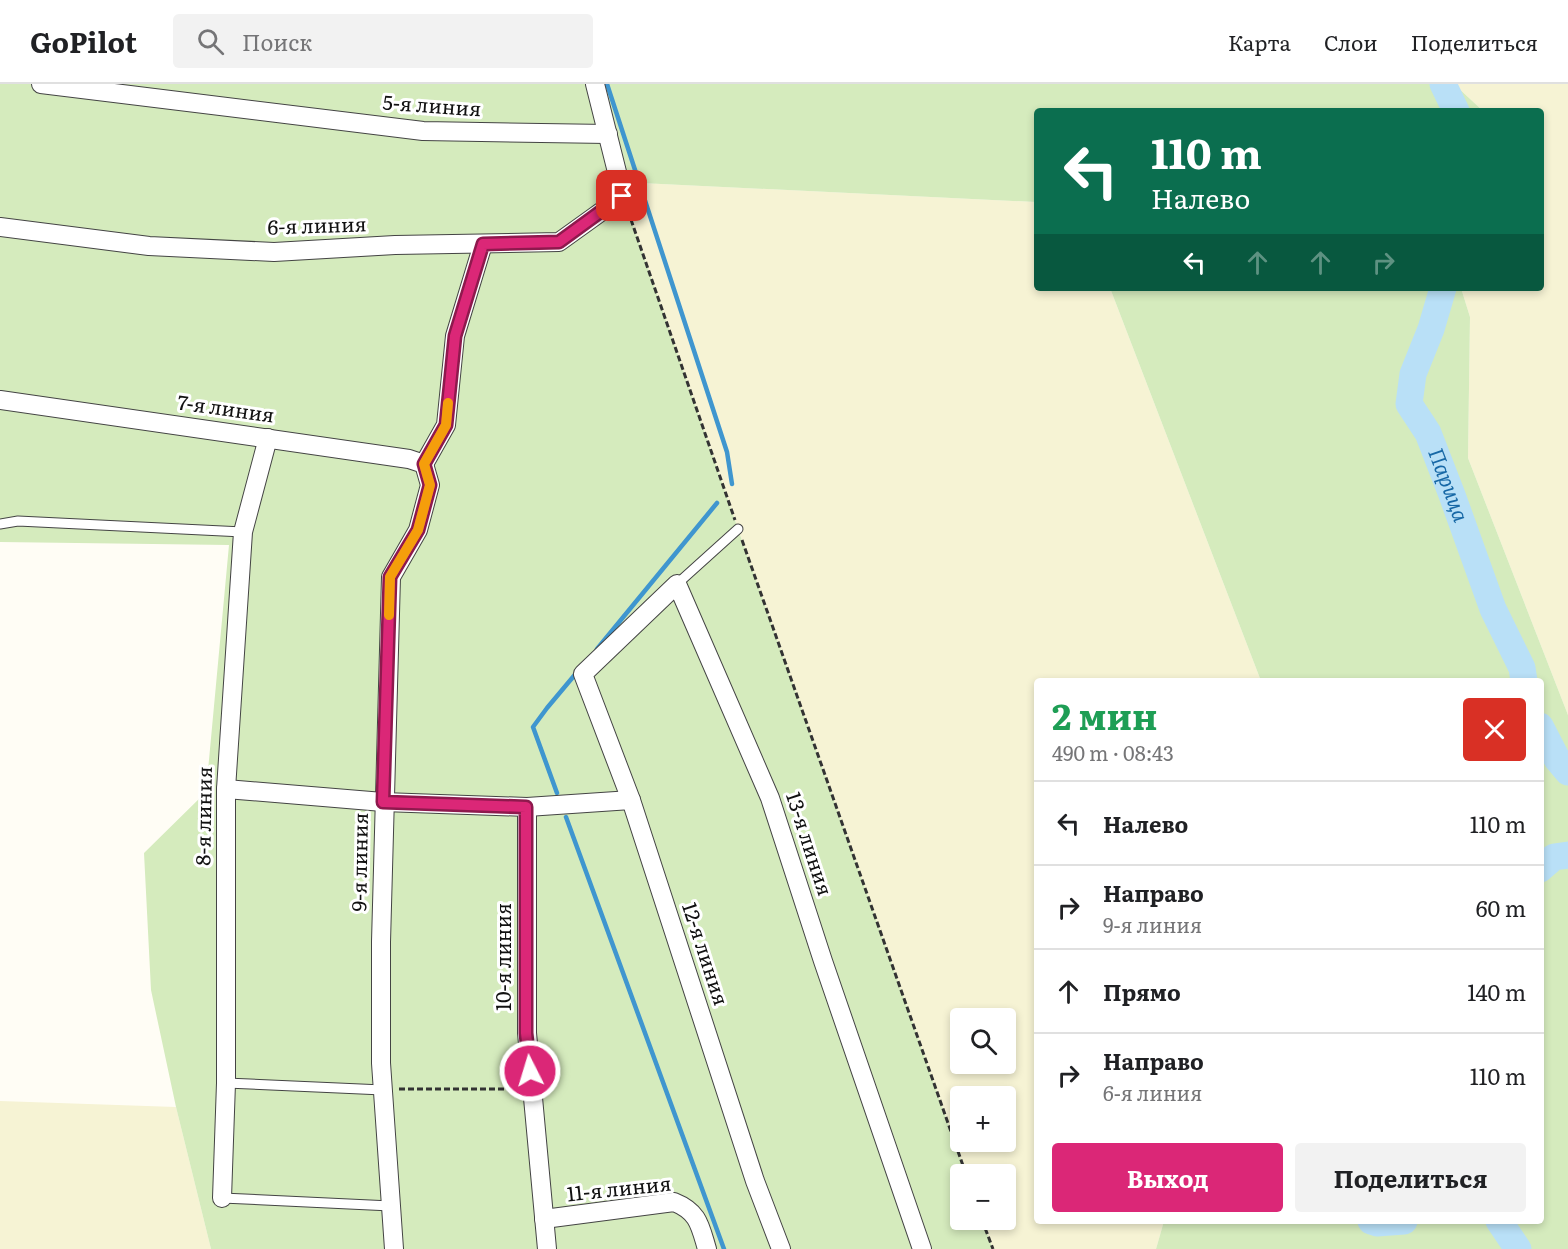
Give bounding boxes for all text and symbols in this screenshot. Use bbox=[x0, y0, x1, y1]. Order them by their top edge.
search box bbox=[173, 14, 593, 68]
text: GoPilot bbox=[30, 20, 137, 62]
icon: search bbox=[194, 25, 227, 58]
text: Поиск bbox=[242, 25, 312, 58]
text: Карта bbox=[1228, 26, 1291, 57]
text: Слои bbox=[1324, 26, 1378, 57]
text: Поделиться bbox=[1411, 26, 1538, 57]
street label: 5-я линия bbox=[382, 86, 482, 122]
text: 110 m bbox=[1151, 120, 1262, 182]
icon: left bbox=[1052, 132, 1130, 210]
pin bbox=[596, 170, 647, 221]
text: Налево bbox=[1151, 177, 1250, 217]
icon: arrive bbox=[605, 179, 638, 212]
street label: 6-я линия bbox=[267, 207, 367, 241]
icon: left bbox=[1178, 246, 1211, 279]
icon: ahead bbox=[1241, 246, 1274, 279]
icon: ahead bbox=[1304, 246, 1337, 279]
icon: right bbox=[1367, 246, 1400, 279]
street label: 7-я линия bbox=[176, 385, 277, 429]
water label: Парица bbox=[1422, 443, 1478, 526]
text: 2 мин bbox=[1052, 688, 1158, 741]
button: close bbox=[1463, 698, 1526, 761]
text: 490 m · 08:43 bbox=[1052, 737, 1174, 767]
street label: 8-я линия bbox=[186, 766, 218, 866]
street label: 13-я линия bbox=[780, 788, 842, 899]
icon: left bbox=[1052, 807, 1085, 840]
text: Налево bbox=[1103, 807, 1188, 840]
text: 110 m bbox=[1470, 807, 1526, 840]
street label: 9-я линия bbox=[342, 812, 374, 912]
text: Направо bbox=[1103, 876, 1204, 909]
icon: right bbox=[1052, 891, 1085, 924]
text: 60 m bbox=[1476, 891, 1526, 924]
street label: 12-я линия bbox=[676, 898, 738, 1009]
street label: 10-я линия bbox=[487, 903, 517, 1011]
text: 9-я линия bbox=[1103, 909, 1202, 939]
icon: ahead bbox=[1052, 975, 1085, 1008]
text: Прямо bbox=[1103, 975, 1181, 1008]
text: 140 m bbox=[1467, 975, 1526, 1008]
map controls bbox=[950, 1008, 1016, 1230]
button: search bbox=[950, 1008, 1016, 1074]
position arrow bbox=[498, 1039, 562, 1103]
text: Направо bbox=[1103, 1044, 1204, 1077]
icon: right bbox=[1052, 1059, 1085, 1092]
text: 110 m bbox=[1470, 1059, 1526, 1092]
text: 6-я линия bbox=[1103, 1077, 1202, 1107]
button: + bbox=[950, 1086, 1016, 1152]
button: Выход bbox=[1052, 1143, 1283, 1212]
button: Поделиться bbox=[1295, 1143, 1526, 1212]
button: − bbox=[950, 1164, 1016, 1230]
street label: 11-я линия bbox=[565, 1167, 672, 1207]

